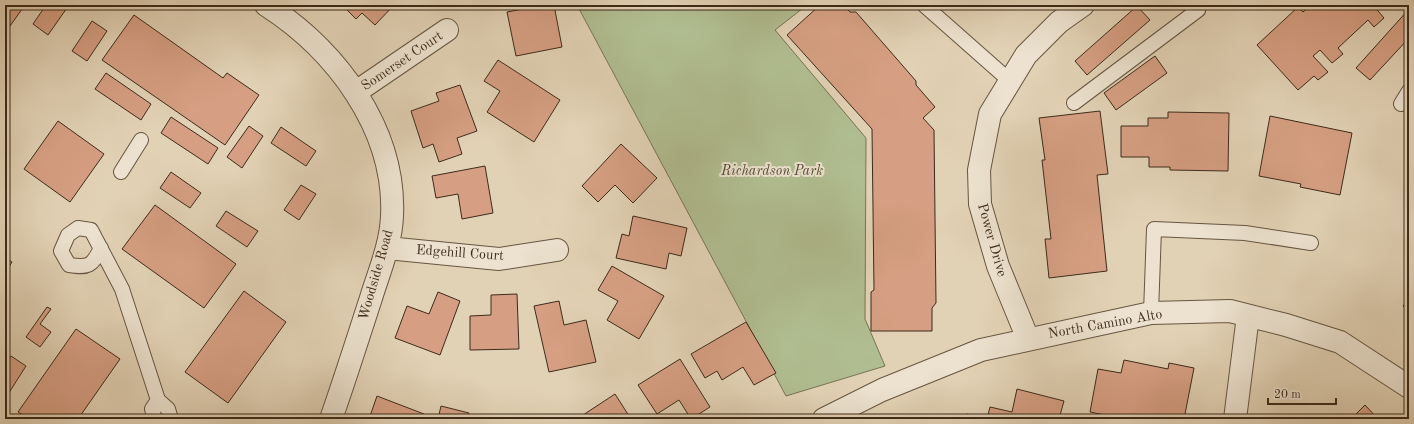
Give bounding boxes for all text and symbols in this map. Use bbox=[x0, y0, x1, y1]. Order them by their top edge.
street label: Somerset Court bbox=[359, 29, 445, 93]
park label: Richardson Park bbox=[720, 164, 823, 178]
street label: Power Drive bbox=[975, 202, 1009, 278]
street label: Woodside Road bbox=[356, 228, 396, 322]
street label: Edgehill Court bbox=[415, 243, 505, 263]
street label: North Camino Alto bbox=[1047, 307, 1163, 341]
scale bar bbox=[1268, 380, 1336, 406]
text: 20 m bbox=[1274, 389, 1301, 401]

